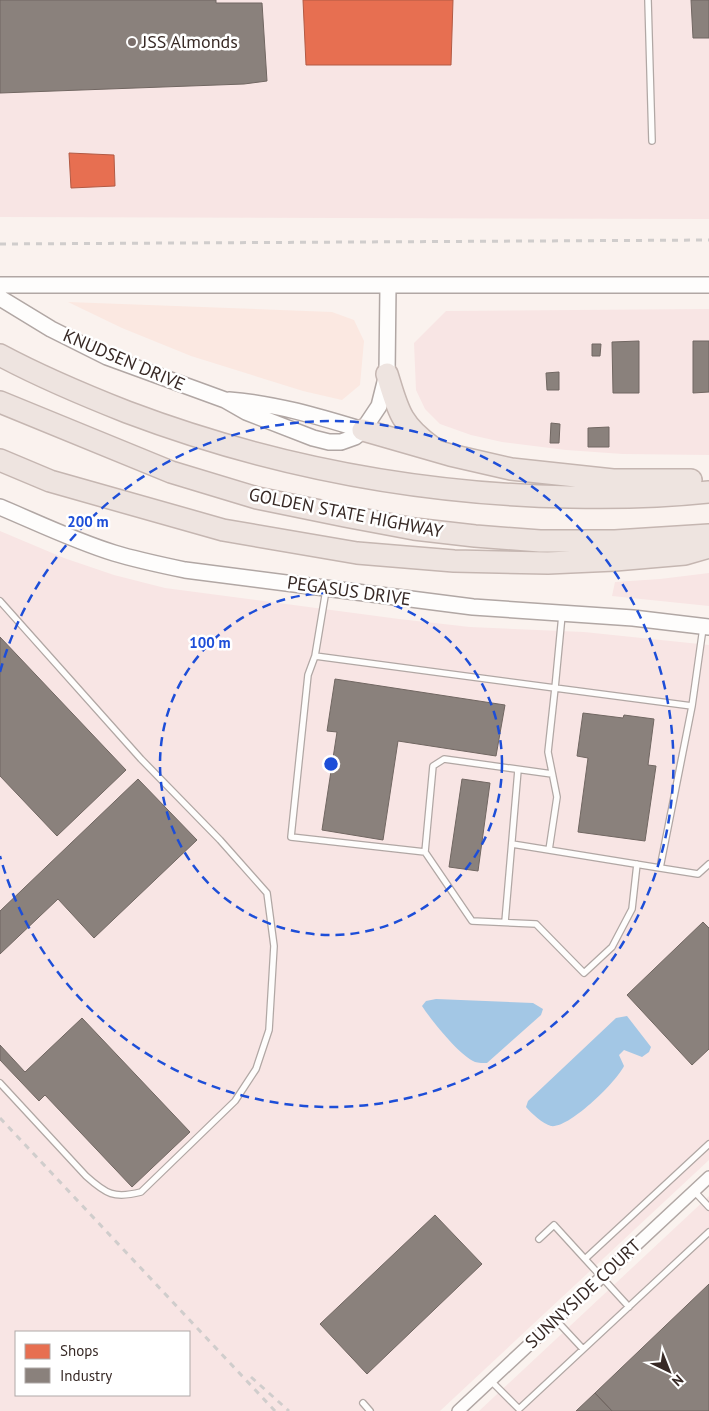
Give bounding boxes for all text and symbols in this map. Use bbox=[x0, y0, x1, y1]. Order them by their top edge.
place label: JSS Almonds bbox=[141, 30, 238, 53]
marker: JSS Almonds bbox=[126, 36, 138, 48]
street label: KNUDSEN DRIVE bbox=[60, 323, 189, 396]
street label: GOLDEN STATE HIGHWAY bbox=[247, 482, 445, 543]
text: 200 m bbox=[67, 512, 109, 531]
street label: PEGASUS DRIVE bbox=[286, 570, 412, 611]
text: 100 m bbox=[189, 633, 231, 652]
centre of rings bbox=[322, 755, 340, 773]
street label: SUNNYSIDE COURT bbox=[520, 1234, 645, 1353]
legend bbox=[15, 1331, 190, 1396]
text: Shops bbox=[60, 1341, 99, 1360]
north arrow bbox=[644, 1346, 694, 1396]
text: Industry bbox=[60, 1366, 112, 1385]
text: N bbox=[668, 1371, 687, 1390]

